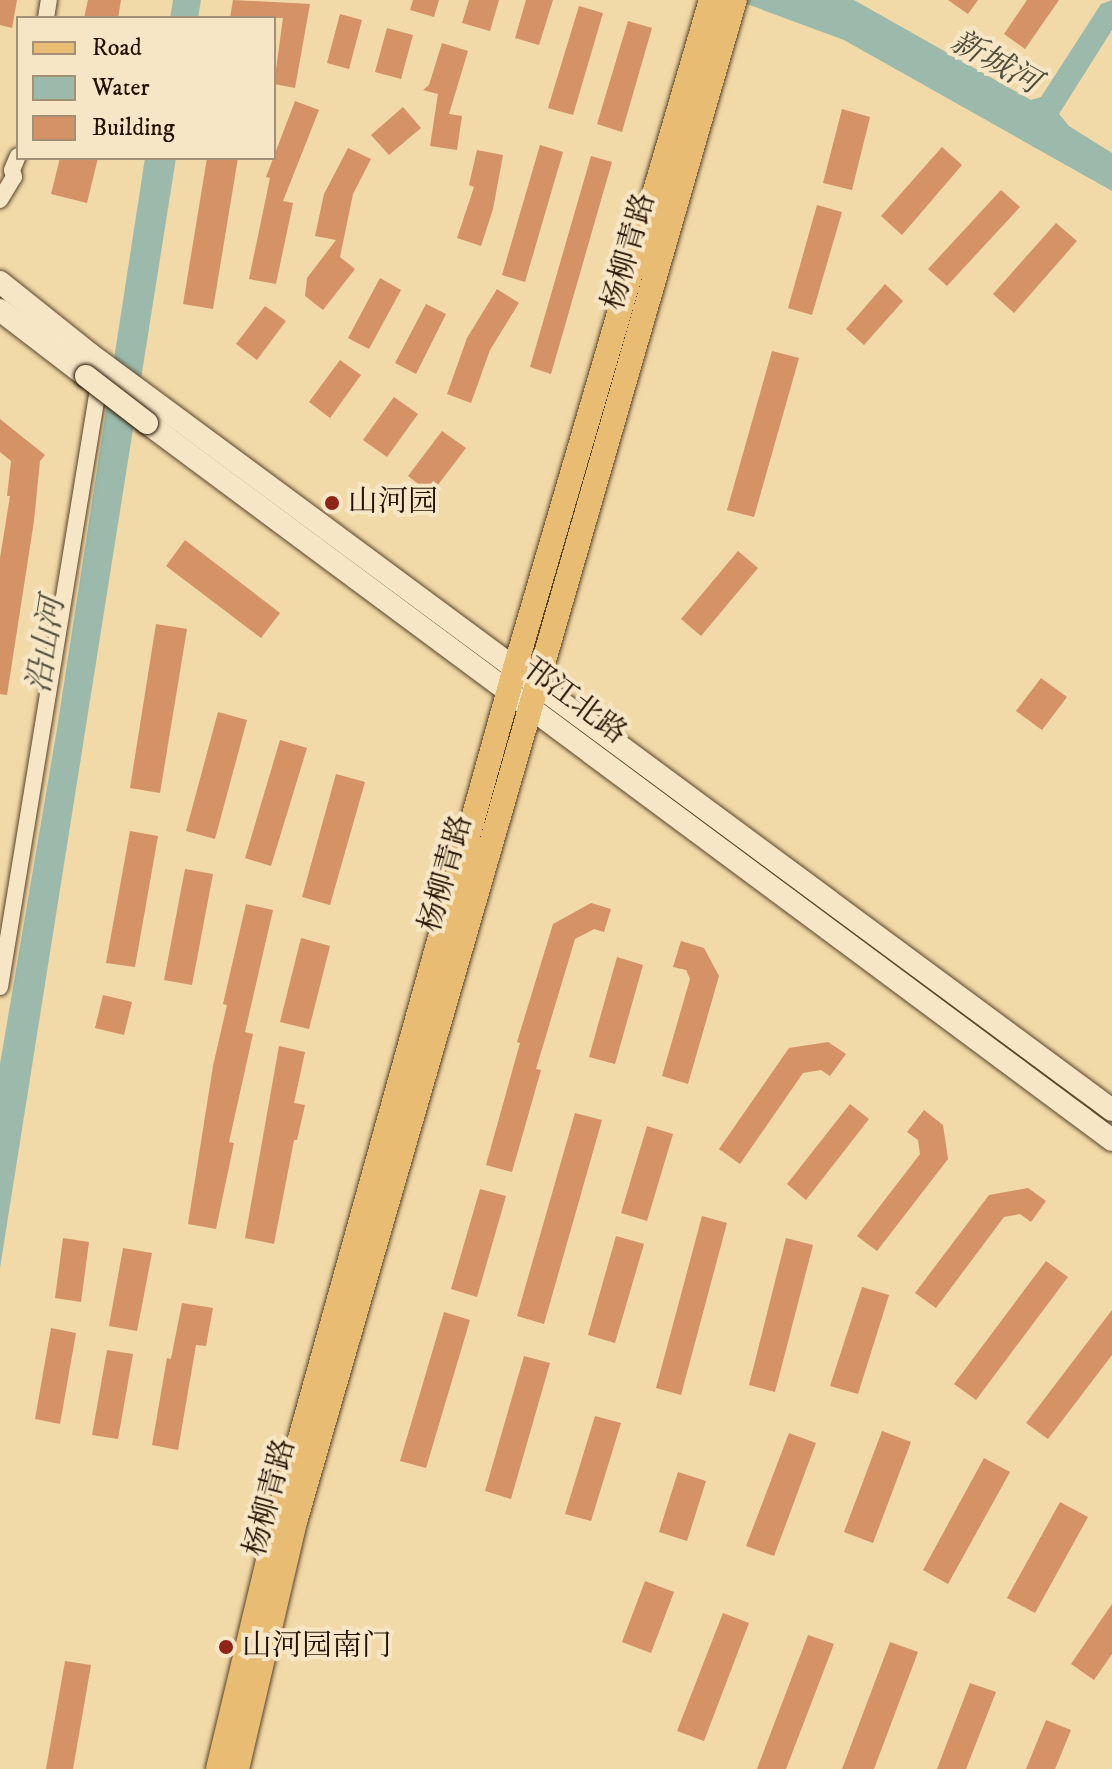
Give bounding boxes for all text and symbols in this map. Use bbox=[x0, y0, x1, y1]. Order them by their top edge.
legend bbox=[16, 16, 276, 160]
water label: 新城河 bbox=[944, 23, 1046, 103]
text: Road bbox=[92, 33, 142, 63]
text: Water bbox=[92, 73, 149, 103]
text: Building bbox=[92, 113, 175, 143]
street label: 杨柳青路 bbox=[596, 189, 664, 315]
place label: 山河园 bbox=[348, 485, 438, 521]
marker: 山河园 bbox=[323, 494, 341, 512]
water label: 沿山河 bbox=[21, 595, 73, 695]
street label: 邗江北路 bbox=[515, 652, 633, 752]
street label: 杨柳青路 bbox=[413, 811, 481, 937]
street label: 杨柳青路 bbox=[238, 1435, 304, 1561]
place label: 山河园南门 bbox=[242, 1629, 392, 1665]
marker: 山河园南门 bbox=[217, 1638, 235, 1656]

